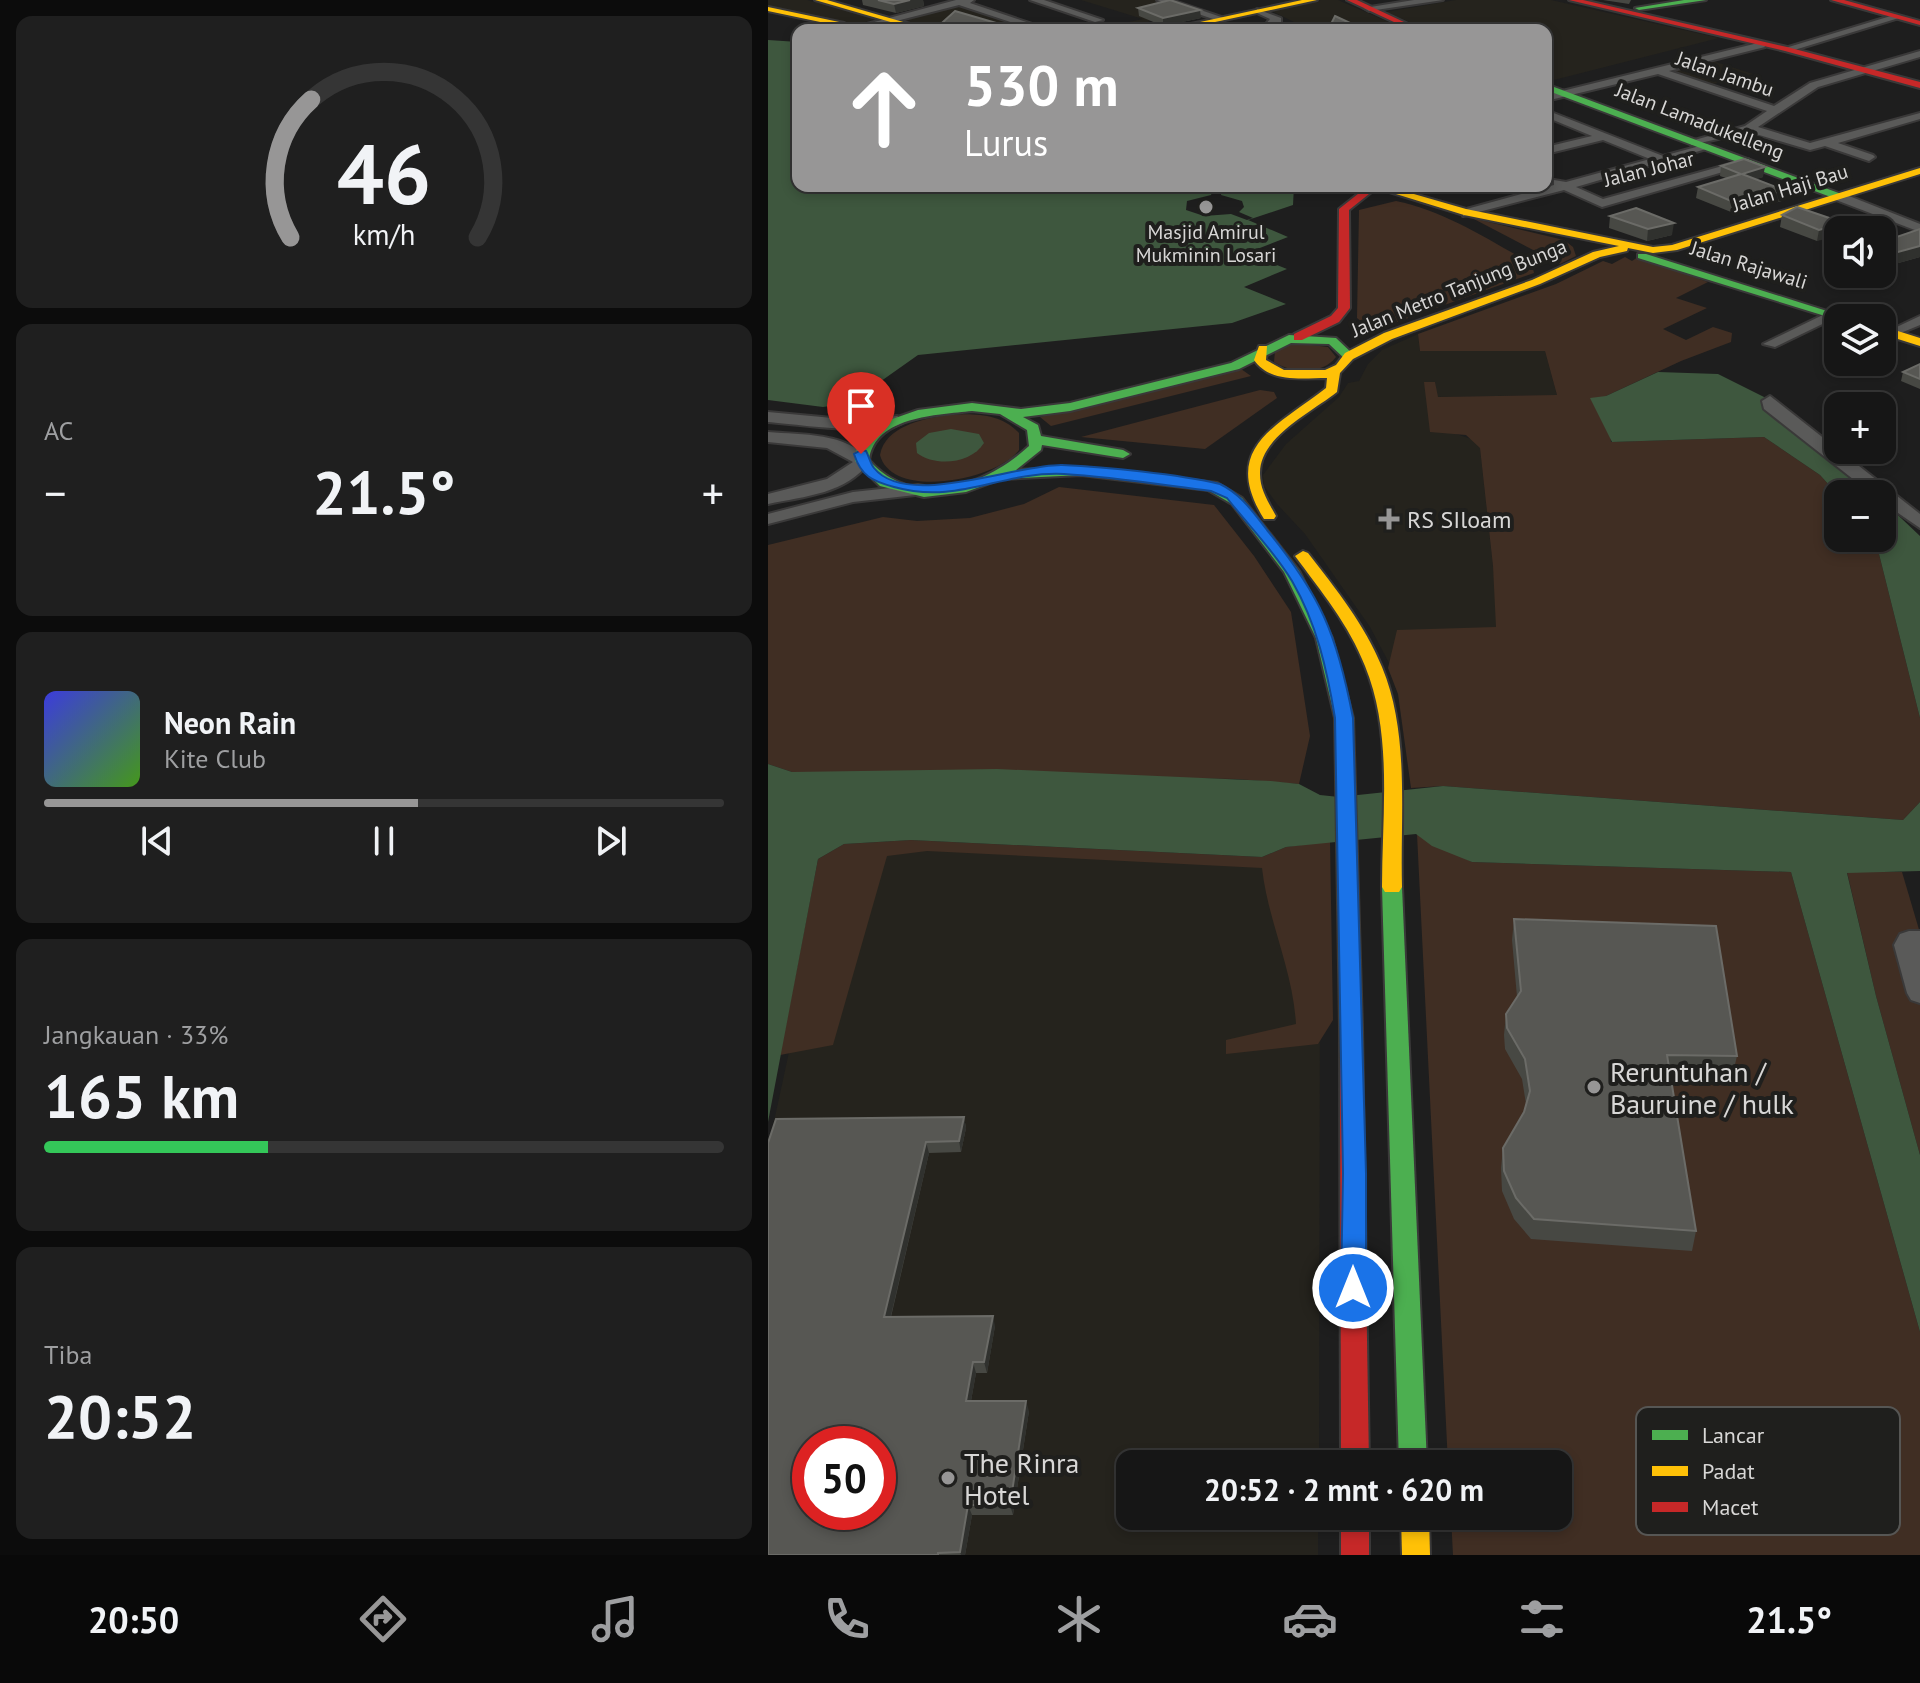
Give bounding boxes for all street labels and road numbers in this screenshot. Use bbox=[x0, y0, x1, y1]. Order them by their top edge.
street label: Jalan Jambu bbox=[1672, 45, 1777, 103]
street label: Jalan Lamadukelleng bbox=[1611, 77, 1788, 165]
street label: Jalan Johar bbox=[1600, 145, 1697, 193]
street label: Jalan Haji Bau bbox=[1728, 158, 1851, 218]
street label: Jalan Metro Tanjung Bunga bbox=[1347, 233, 1570, 343]
street label: Jalan Rajawali bbox=[1687, 235, 1810, 295]

